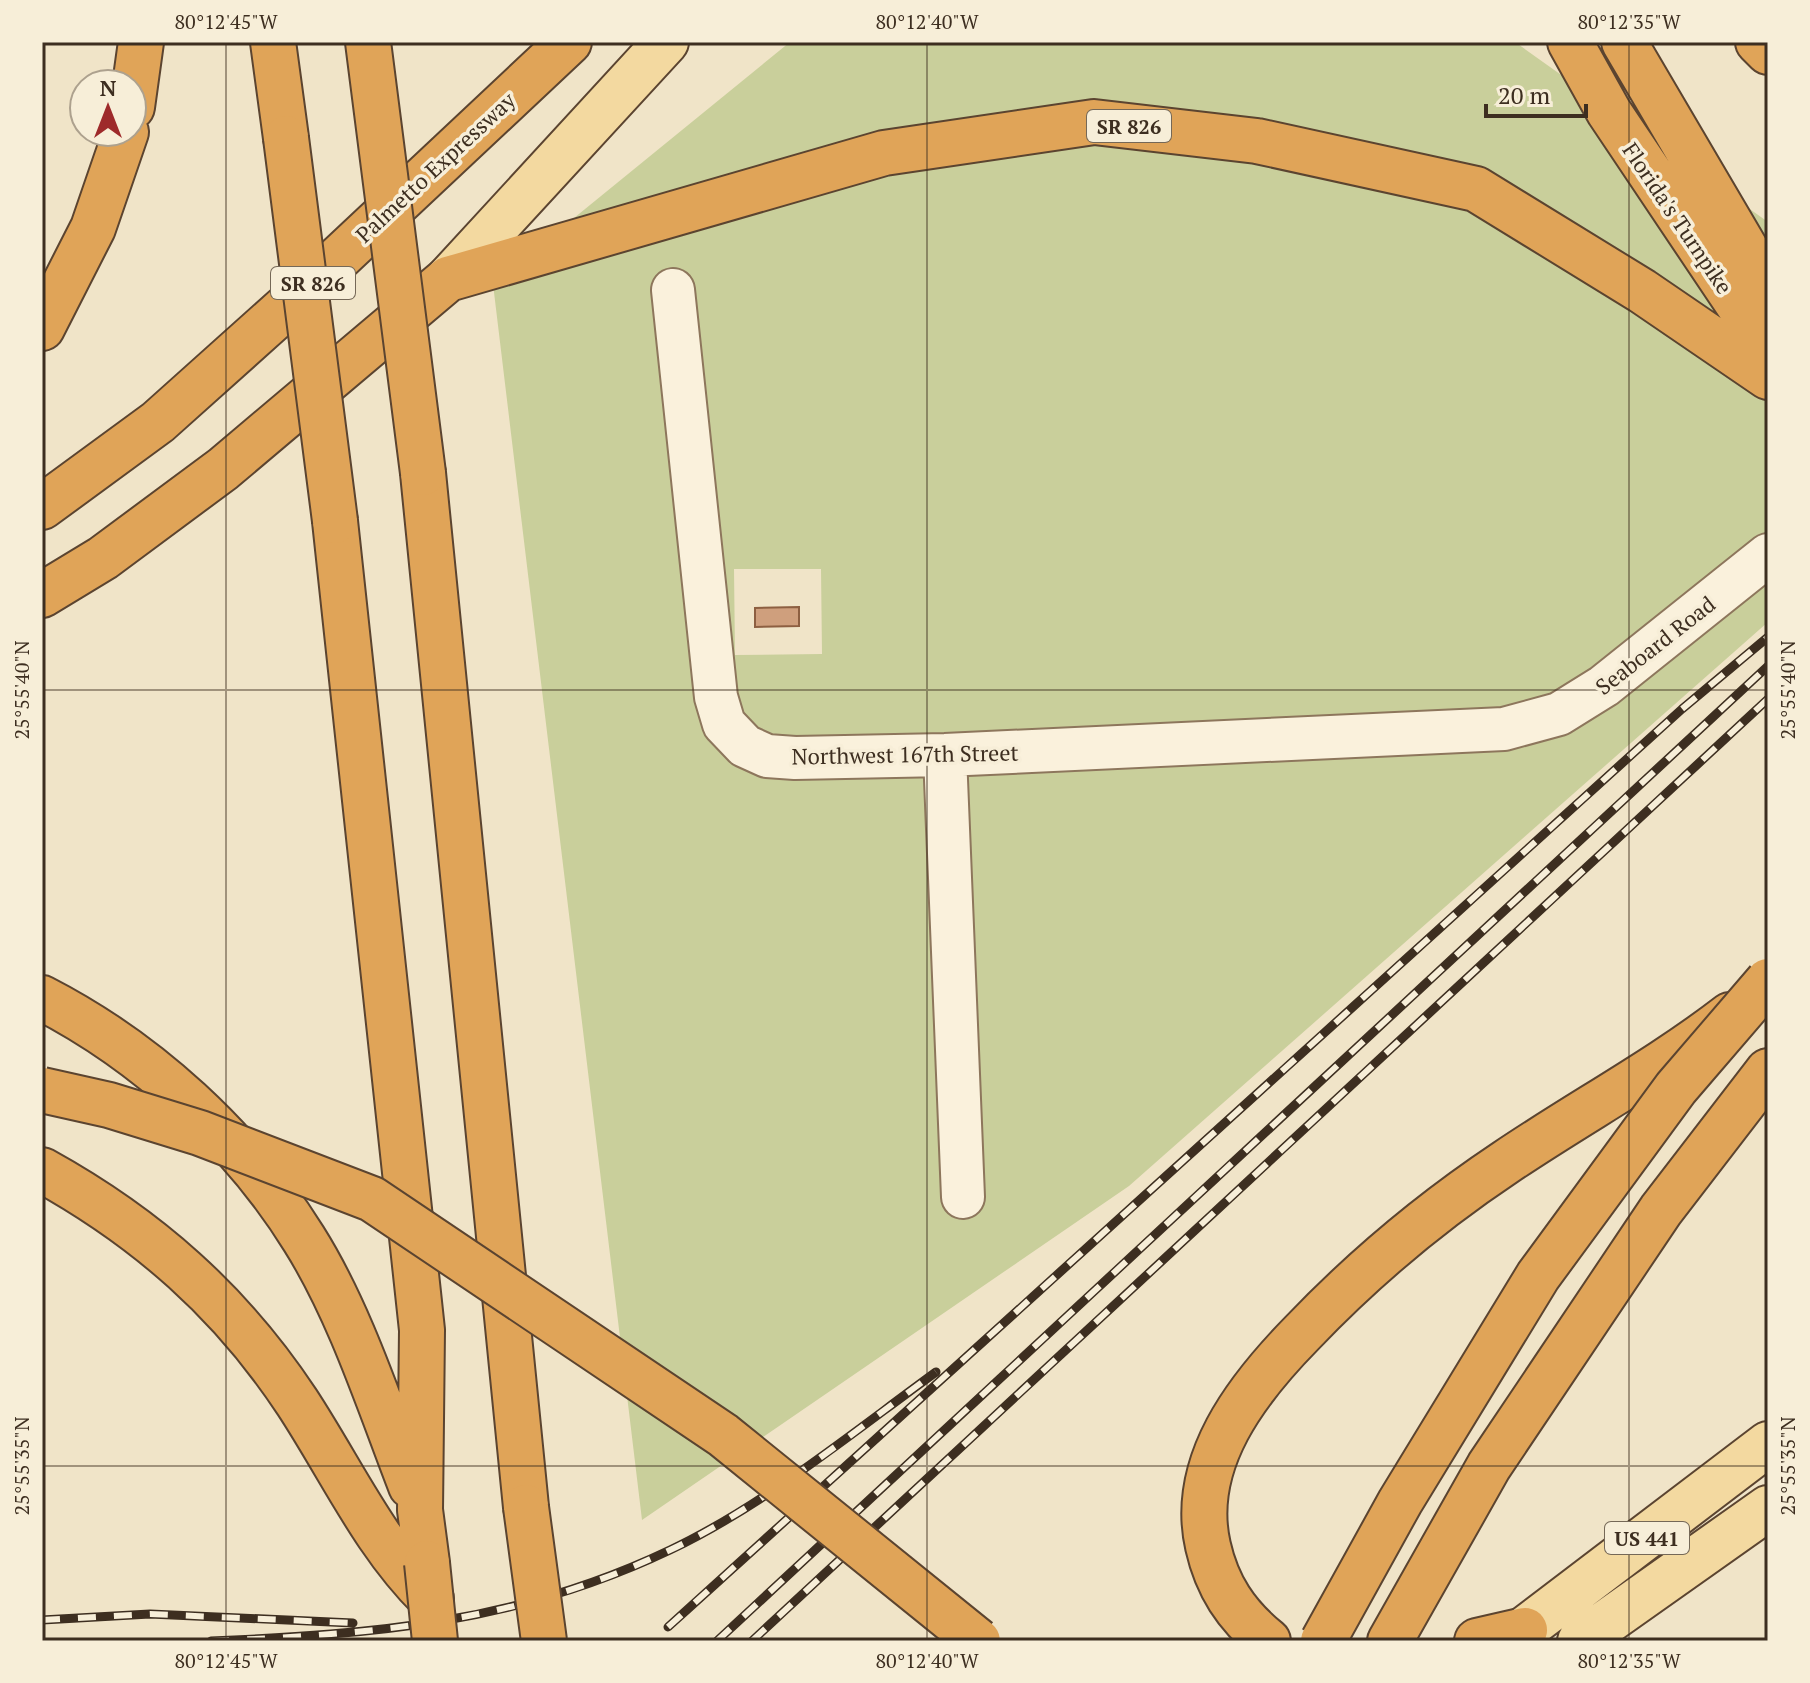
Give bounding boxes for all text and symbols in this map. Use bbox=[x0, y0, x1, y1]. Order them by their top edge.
text: 80°12'45"W bbox=[174, 8, 278, 35]
text: 80°12'40"W bbox=[875, 8, 979, 35]
text: 80°12'35"W bbox=[1577, 8, 1681, 35]
north arrow bbox=[68, 68, 148, 148]
scale bar bbox=[1486, 68, 1586, 118]
text: N bbox=[100, 73, 117, 102]
text: 20 m bbox=[1498, 79, 1550, 111]
street label: Palmetto Expressway bbox=[349, 85, 522, 249]
road number: SR 826 bbox=[1087, 110, 1171, 142]
street label: Florida's Turnpike bbox=[1617, 137, 1739, 299]
road number: SR 826 bbox=[271, 267, 355, 299]
street label: Seaboard Road bbox=[1589, 589, 1721, 701]
text: 25°55'40"N bbox=[8, 640, 35, 740]
text: 25°55'40"N bbox=[1774, 640, 1801, 740]
street label: Northwest 167th Street bbox=[791, 738, 1019, 770]
text: 25°55'35"N bbox=[8, 1416, 35, 1516]
text: 25°55'35"N bbox=[1774, 1416, 1801, 1516]
road number: US 441 bbox=[1605, 1522, 1689, 1554]
text: 80°12'45"W bbox=[174, 1647, 278, 1674]
text: 80°12'40"W bbox=[875, 1647, 979, 1674]
text: 80°12'35"W bbox=[1577, 1647, 1681, 1674]

